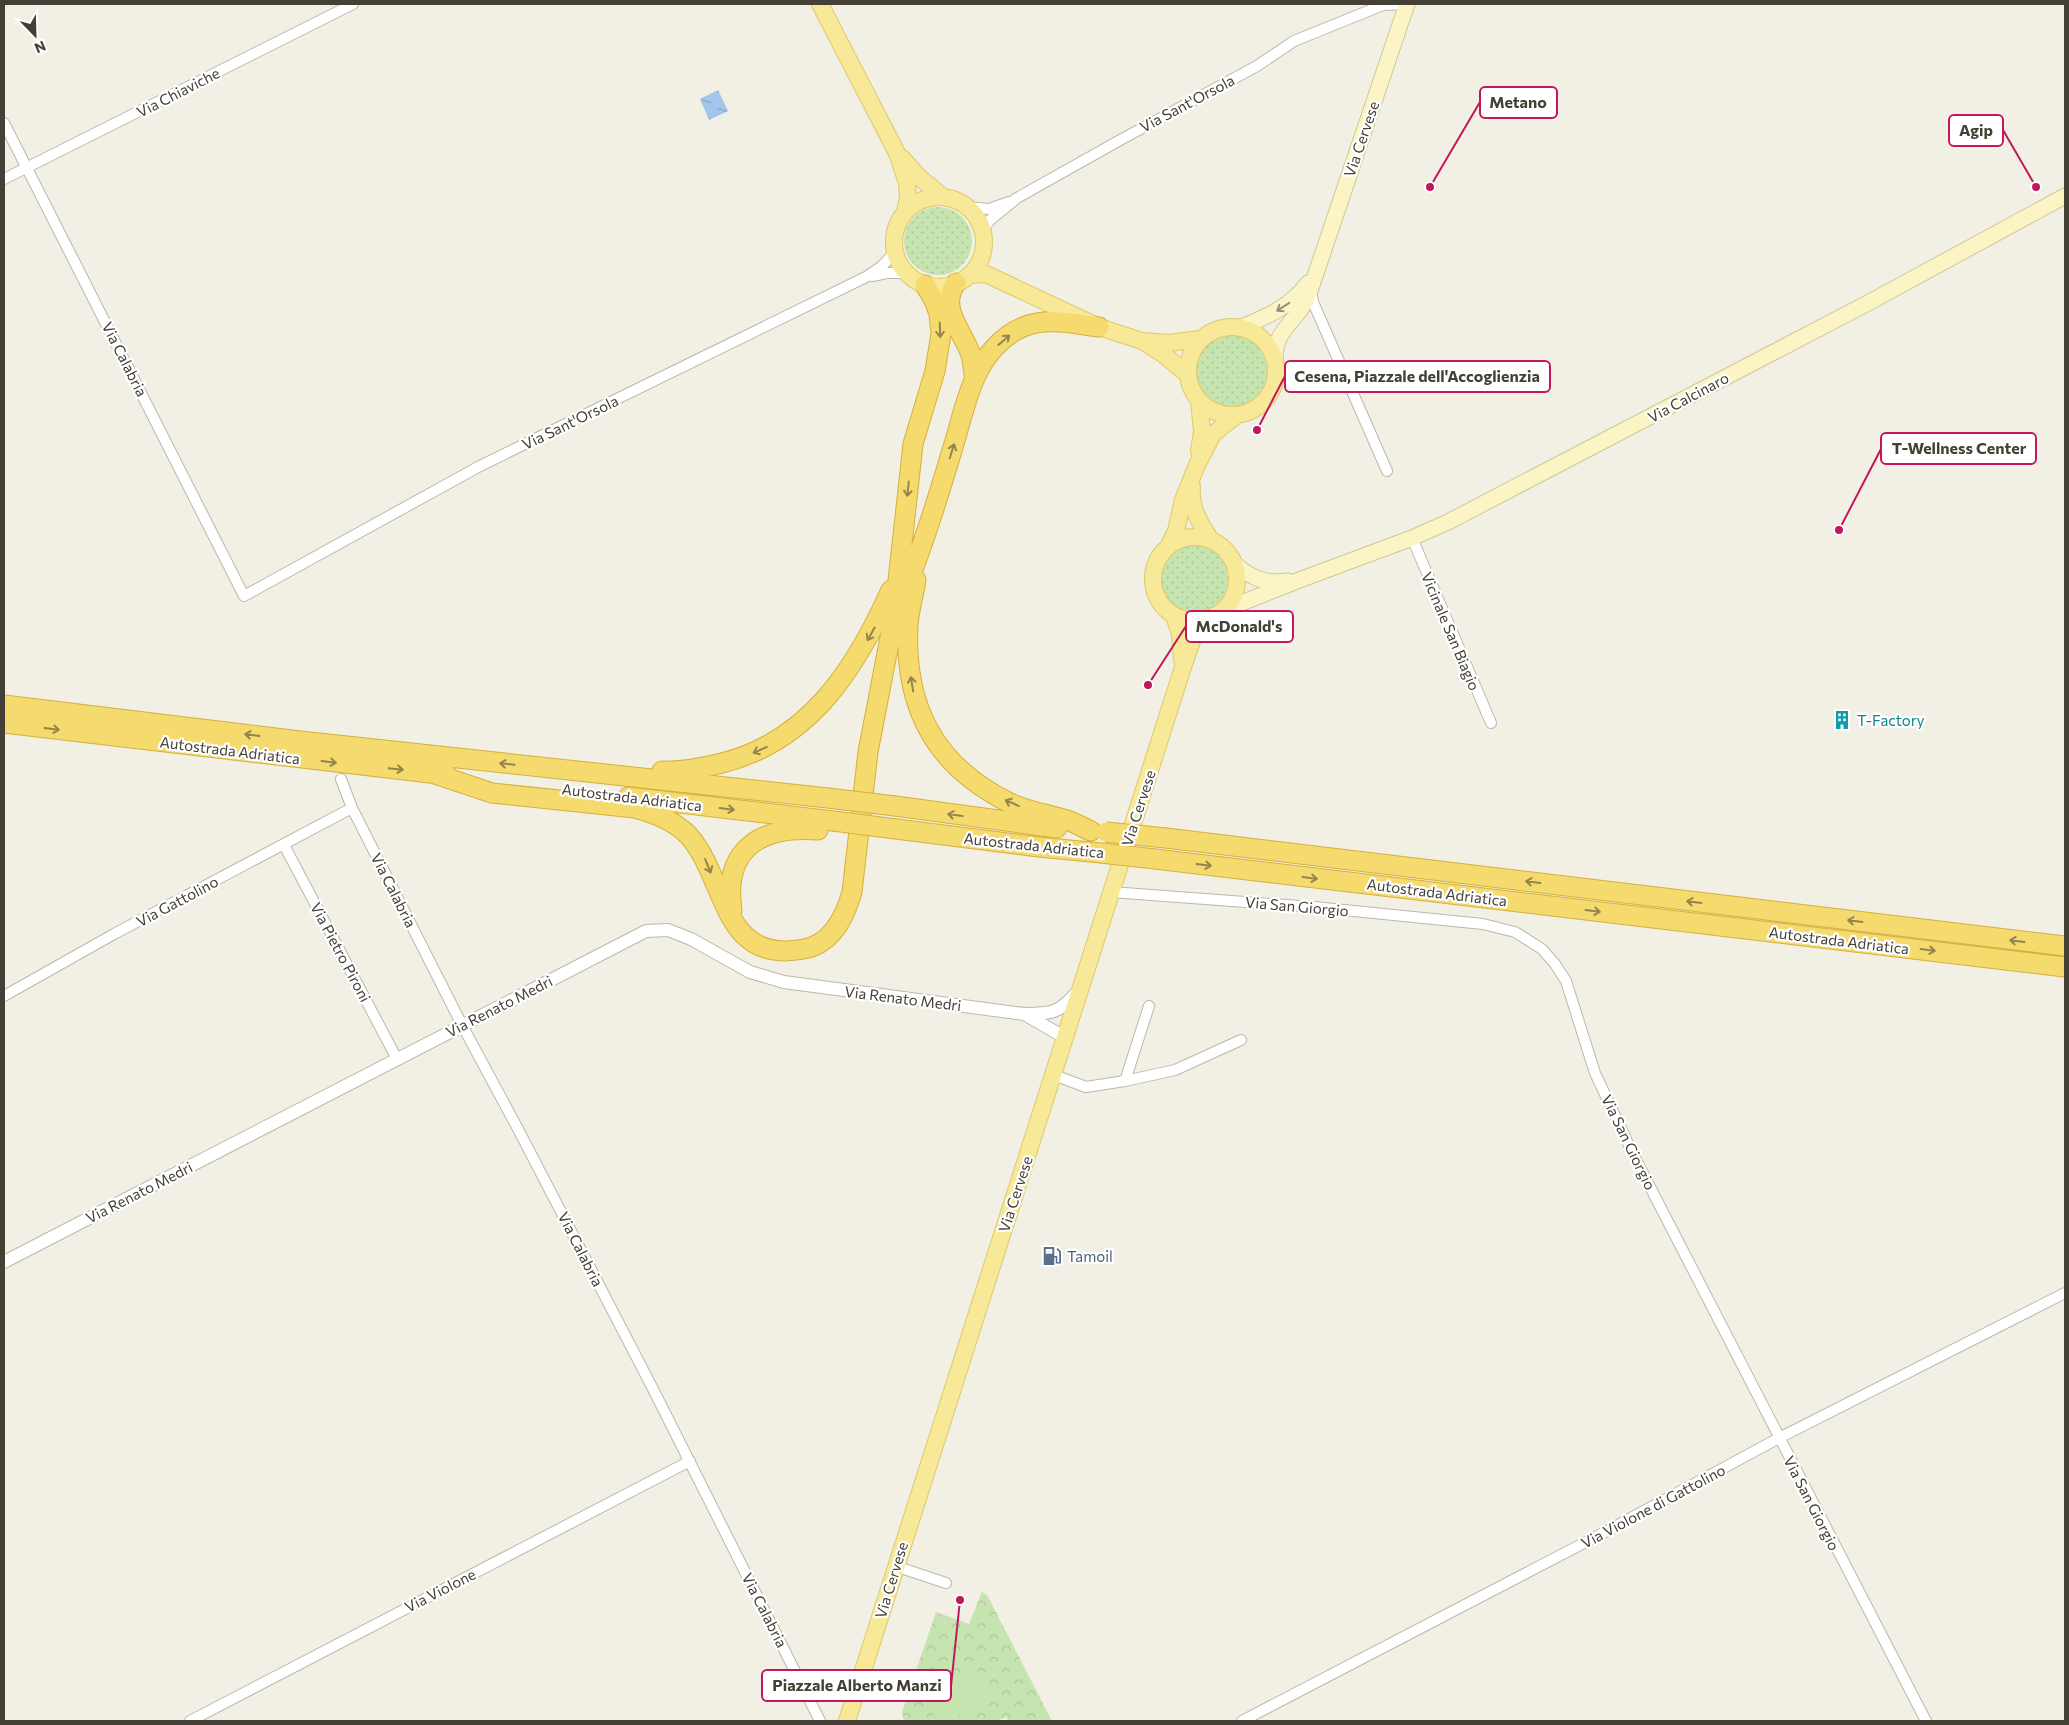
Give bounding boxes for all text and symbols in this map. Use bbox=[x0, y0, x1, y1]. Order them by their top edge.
north arrow bbox=[10, 10, 60, 60]
text: N bbox=[32, 38, 48, 57]
street label: Via Chiaviche bbox=[133, 63, 223, 121]
street label: Via Sant'Orsola bbox=[1137, 70, 1237, 136]
callout: Metano bbox=[1480, 87, 1557, 118]
text: Metano bbox=[1489, 92, 1547, 111]
street label: Via Cervese bbox=[1340, 99, 1382, 179]
callout: Agip bbox=[1949, 115, 2003, 146]
text: Agip bbox=[1959, 120, 1993, 139]
one-way arrow bbox=[1277, 302, 1291, 312]
street label: Via Calabria bbox=[99, 319, 151, 399]
one-way arrow bbox=[935, 322, 945, 338]
one-way arrow bbox=[997, 334, 1010, 345]
callout: Cesena, Piazzale dell'Accoglienzia bbox=[1285, 361, 1550, 392]
text: Cesena, Piazzale dell'Accoglienzia bbox=[1294, 366, 1540, 385]
street label: Via Calcinaro bbox=[1644, 368, 1732, 426]
street label: Via Sant'Orsola bbox=[519, 391, 621, 453]
callout: T-Wellness Center bbox=[1881, 433, 2036, 464]
text: T-Wellness Center bbox=[1892, 438, 2027, 457]
one-way arrow bbox=[948, 443, 958, 459]
one-way arrow bbox=[903, 480, 913, 496]
street label: Vicinale San Biagio bbox=[1418, 569, 1484, 693]
callout: McDonald's bbox=[1186, 611, 1293, 642]
text: McDonald's bbox=[1196, 616, 1282, 635]
one-way arrow bbox=[865, 626, 875, 640]
one-way arrow bbox=[907, 676, 917, 692]
building icon: T-Factory bbox=[1831, 709, 1853, 731]
place label: T-Factory bbox=[1857, 711, 1925, 729]
one-way arrow bbox=[44, 724, 60, 734]
one-way arrow bbox=[244, 730, 260, 740]
street label: Autostrada Adriatica bbox=[159, 732, 301, 768]
one-way arrow bbox=[753, 745, 768, 755]
one-way arrow bbox=[321, 757, 337, 767]
one-way arrow bbox=[500, 759, 516, 769]
one-way arrow bbox=[388, 765, 404, 774]
street label: Via Cervese bbox=[1117, 768, 1159, 848]
street label: Autostrada Adriatica bbox=[561, 779, 703, 815]
one-way arrow bbox=[1005, 798, 1020, 808]
one-way arrow bbox=[719, 804, 735, 814]
one-way arrow bbox=[948, 809, 964, 819]
street label: Autostrada Adriatica bbox=[963, 829, 1105, 861]
street label: Via Calabria bbox=[368, 850, 420, 930]
one-way arrow bbox=[704, 858, 713, 873]
one-way arrow bbox=[1195, 860, 1211, 870]
street label: Via Gattolino bbox=[133, 872, 221, 930]
one-way arrow bbox=[1302, 873, 1318, 883]
street label: Autostrada Adriatica bbox=[1366, 874, 1508, 910]
one-way arrow bbox=[1525, 877, 1541, 887]
street label: Via San Giorgio bbox=[1245, 893, 1349, 919]
one-way arrow bbox=[1686, 897, 1702, 907]
street label: Via Pietro Pironi bbox=[307, 899, 375, 1005]
one-way arrow bbox=[1585, 906, 1601, 916]
one-way arrow bbox=[1848, 916, 1864, 926]
street label: Autostrada Adriatica bbox=[1768, 922, 1910, 958]
one-way arrow bbox=[2009, 936, 2025, 946]
one-way arrow bbox=[1920, 945, 1936, 955]
street label: Via Renato Medri bbox=[443, 971, 555, 1041]
street label: Via Renato Medri bbox=[844, 982, 962, 1014]
street label: Via San Giorgio bbox=[1598, 1091, 1660, 1193]
street label: Via Cervese bbox=[994, 1154, 1036, 1234]
street label: Via Renato Medri bbox=[83, 1157, 195, 1227]
street label: Via Calabria bbox=[555, 1209, 607, 1289]
fuel station icon: Tamoil bbox=[1041, 1245, 1063, 1267]
place label: Tamoil bbox=[1067, 1247, 1113, 1265]
street label: Via San Giorgio bbox=[1780, 1453, 1844, 1553]
street label: Via Violone di Gattolino bbox=[1578, 1460, 1728, 1552]
street label: Via Cervese bbox=[871, 1539, 911, 1620]
street label: Via Violone bbox=[401, 1564, 479, 1616]
street label: Via Calabria bbox=[739, 1570, 791, 1650]
callout: Piazzale Alberto Manzi bbox=[762, 1670, 951, 1701]
text: Piazzale Alberto Manzi bbox=[772, 1675, 942, 1694]

